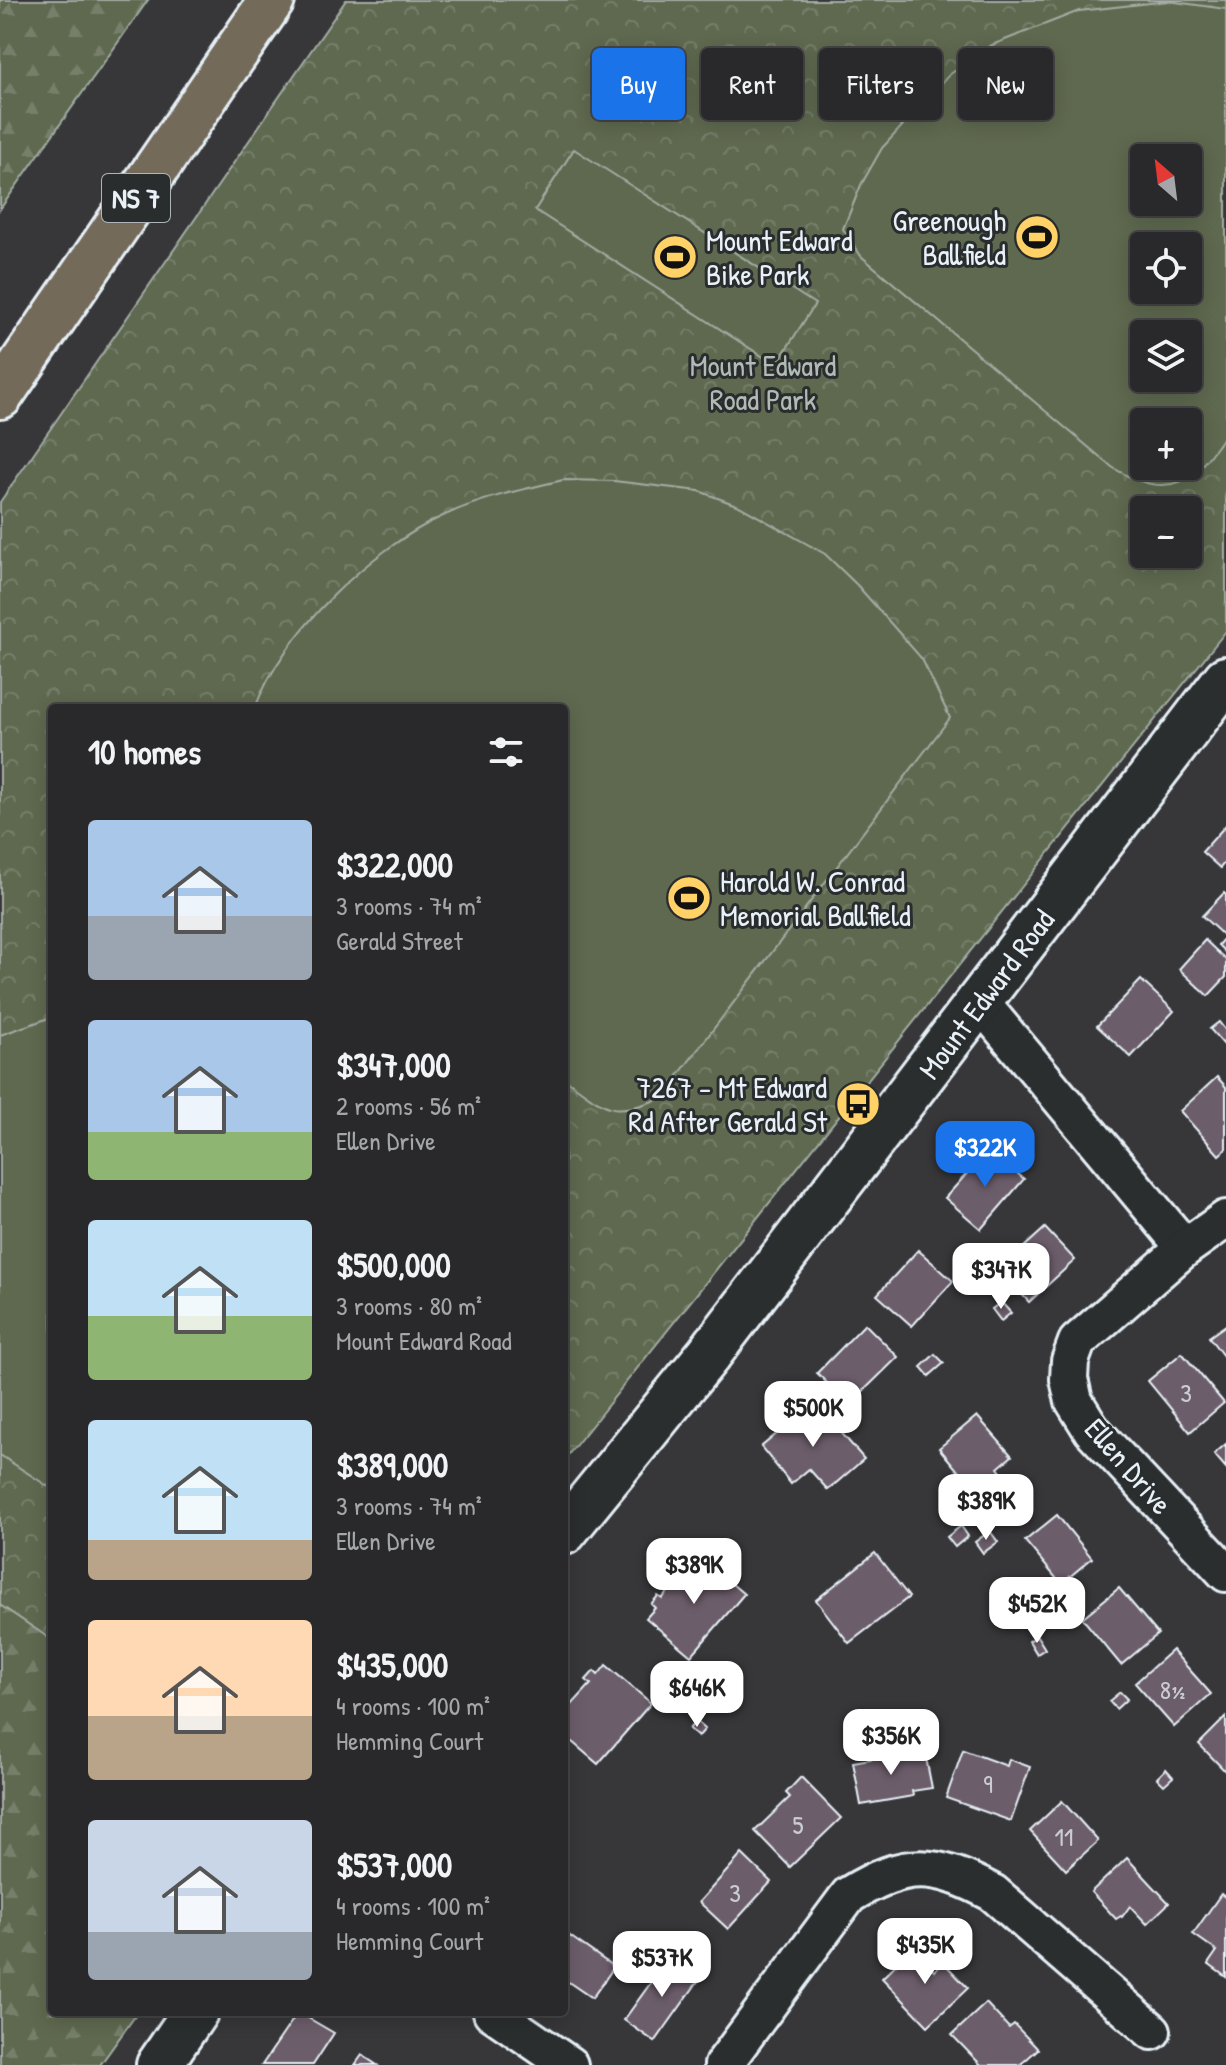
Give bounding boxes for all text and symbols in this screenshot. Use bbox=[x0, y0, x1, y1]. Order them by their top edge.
chip: Buy bbox=[592, 48, 685, 120]
chip: Rent bbox=[701, 48, 803, 120]
chip: Filters bbox=[819, 48, 942, 120]
chip: New bbox=[958, 48, 1053, 120]
north arrow bbox=[1130, 144, 1202, 216]
map controls bbox=[1130, 144, 1202, 568]
road number: NS 7 bbox=[102, 174, 170, 222]
place label: Greenough Ballfield bbox=[893, 200, 1006, 274]
sports icon: Greenough Ballfield bbox=[1013, 213, 1061, 261]
place label: Mount Edward Bike Park bbox=[706, 220, 853, 294]
button: locate bbox=[1130, 232, 1202, 304]
sports icon: Mount Edward Bike Park bbox=[651, 233, 699, 281]
button: layers bbox=[1130, 320, 1202, 392]
park label: Mount Edward Road Park bbox=[690, 345, 837, 419]
button: + bbox=[1130, 408, 1202, 480]
button: − bbox=[1130, 496, 1202, 568]
text: 10 homes bbox=[88, 729, 201, 775]
icon: filters bbox=[484, 730, 528, 774]
text: $322,000 bbox=[336, 842, 453, 888]
icon: home bbox=[152, 852, 248, 948]
place label: Harold W. Conrad Memorial Ballfield bbox=[720, 861, 911, 935]
sports icon: Harold W. Conrad Memorial Ballfield bbox=[665, 874, 713, 922]
text: 3 rooms · 74 m² bbox=[336, 888, 482, 923]
street label: Mount Edward Road bbox=[909, 901, 1063, 1087]
text: Gerald Street bbox=[336, 923, 463, 958]
text: $347,000 bbox=[336, 1042, 451, 1088]
icon: home bbox=[152, 1052, 248, 1148]
place label: 7267 - Mt Edward Rd After Gerald St bbox=[628, 1067, 828, 1141]
bus stop icon: 7267 - Mt Edward Rd After Gerald St bbox=[834, 1080, 882, 1128]
text: 2 rooms · 56 m² bbox=[336, 1088, 481, 1123]
pin: $322K bbox=[929, 1121, 1041, 1189]
text: Ellen Drive bbox=[336, 1123, 436, 1158]
text: $322K bbox=[954, 1129, 1016, 1164]
text: $500,000 bbox=[336, 1242, 451, 1288]
pin: $347K bbox=[945, 1243, 1057, 1311]
text: $347K bbox=[970, 1251, 1032, 1286]
icon: home bbox=[152, 1252, 248, 1348]
text: 3 rooms · 80 m² bbox=[336, 1288, 482, 1323]
text: Mount Edward Road bbox=[336, 1323, 512, 1358]
house number: 3 bbox=[1180, 1375, 1192, 1410]
pin: $500K bbox=[757, 1381, 869, 1449]
text: $500K bbox=[782, 1389, 844, 1424]
street label: Ellen Drive bbox=[1076, 1409, 1182, 1523]
text: $389,000 bbox=[336, 1442, 448, 1488]
icon: home bbox=[152, 1452, 248, 1548]
pin: $389K bbox=[930, 1474, 1042, 1542]
text: $389K bbox=[956, 1482, 1016, 1517]
text: 3 rooms · 74 m² bbox=[336, 1488, 482, 1523]
text: Ellen Drive bbox=[336, 1523, 436, 1558]
pin: $389K bbox=[638, 1538, 750, 1606]
text: $389K bbox=[664, 1546, 724, 1581]
pin: $452K bbox=[981, 1577, 1093, 1645]
text: $452K bbox=[1007, 1585, 1067, 1620]
text: $435,000 bbox=[336, 1642, 448, 1688]
icon: home bbox=[152, 1652, 248, 1748]
pin: $646K bbox=[641, 1661, 753, 1729]
text: $646K bbox=[668, 1669, 726, 1704]
house number: 8½ bbox=[1160, 1672, 1186, 1707]
text: 4 rooms · 100 m² bbox=[336, 1688, 490, 1723]
pin: $356K bbox=[835, 1709, 947, 1777]
text: $356K bbox=[861, 1717, 921, 1752]
text: Hemming Court bbox=[336, 1723, 483, 1758]
house number: 9 bbox=[983, 1766, 993, 1801]
house number: 5 bbox=[793, 1807, 804, 1842]
house number: 11 bbox=[1055, 1819, 1073, 1854]
text: $537,000 bbox=[336, 1842, 452, 1888]
icon: home bbox=[152, 1852, 248, 1948]
house number: 3 bbox=[729, 1875, 741, 1910]
text: 4 rooms · 100 m² bbox=[336, 1888, 490, 1923]
pin: $435K bbox=[869, 1918, 981, 1986]
text: Hemming Court bbox=[336, 1923, 483, 1958]
text: $435K bbox=[895, 1926, 955, 1961]
pin: $537K bbox=[606, 1931, 718, 1999]
text: $537K bbox=[631, 1939, 693, 1974]

